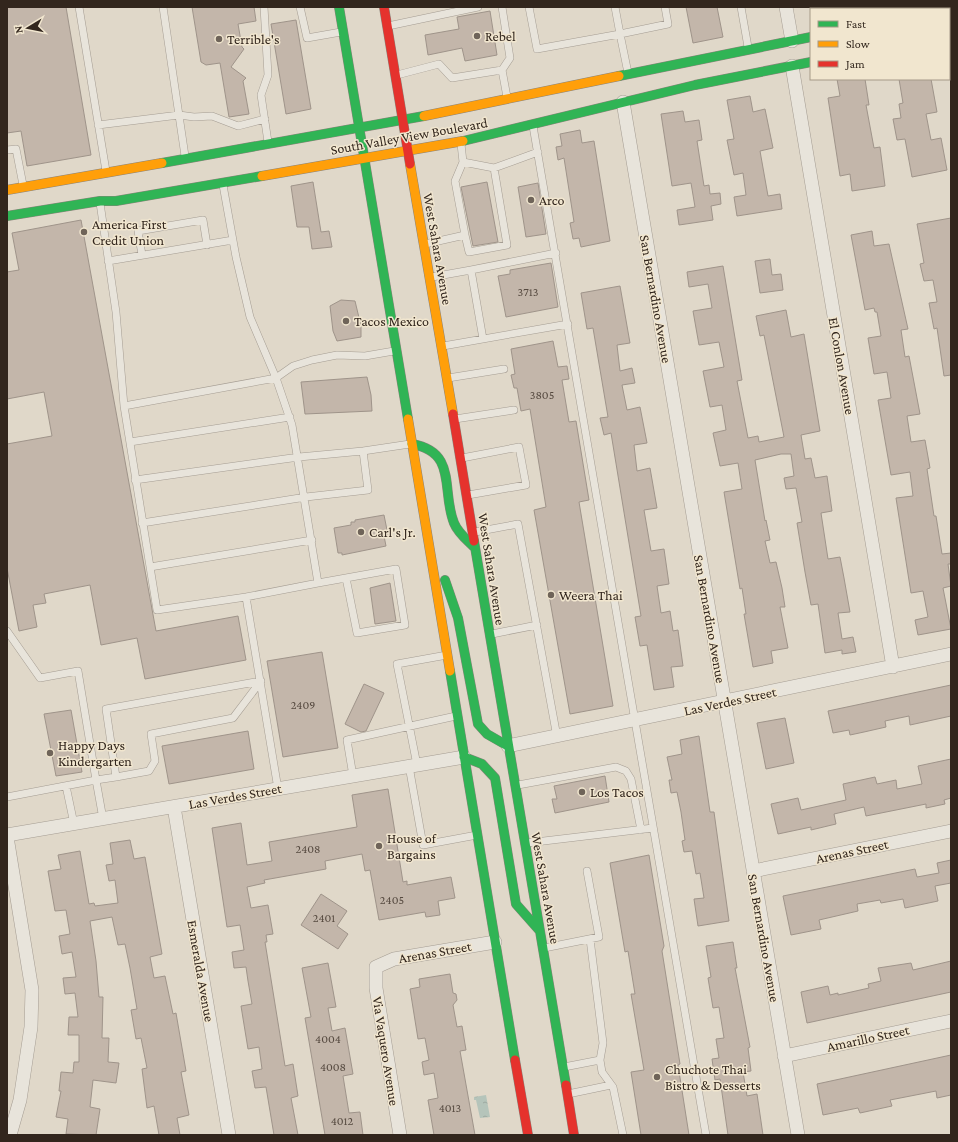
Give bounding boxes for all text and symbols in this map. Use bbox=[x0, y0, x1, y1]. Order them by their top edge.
north arrow bbox=[8, 8, 48, 48]
legend bbox=[810, 8, 950, 80]
text: Fast bbox=[846, 17, 867, 31]
text: N bbox=[12, 25, 25, 34]
place label: Rebel bbox=[485, 28, 516, 44]
place label: Terrible's bbox=[227, 31, 280, 47]
marker: Rebel bbox=[472, 31, 482, 41]
marker: Terrible's bbox=[214, 34, 224, 44]
text: Slow bbox=[846, 37, 870, 51]
text: Jam bbox=[845, 57, 865, 71]
street label: South Valley View Boulevard bbox=[329, 114, 489, 158]
street label: West Sahara Avenue bbox=[420, 192, 456, 306]
place label: Arco bbox=[539, 192, 564, 208]
marker: Arco bbox=[526, 195, 536, 205]
place label: America First Credit Union bbox=[92, 216, 167, 248]
marker: America First Credit Union bbox=[79, 227, 89, 237]
street label: San Bernardino Avenue bbox=[637, 234, 675, 364]
house number: 3713 bbox=[518, 285, 539, 299]
place label: Tacos Mexico bbox=[354, 313, 429, 329]
marker: Tacos Mexico bbox=[341, 316, 351, 326]
street label: El Conlon Avenue bbox=[826, 316, 858, 416]
house number: 3805 bbox=[530, 388, 554, 402]
street label: West Sahara Avenue bbox=[475, 512, 509, 626]
place label: Carl's Jr. bbox=[369, 524, 416, 540]
marker: Carl's Jr. bbox=[356, 527, 366, 537]
street label: San Bernardino Avenue bbox=[691, 554, 729, 684]
place label: Weera Thai bbox=[559, 587, 623, 603]
marker: Weera Thai bbox=[546, 590, 556, 600]
street label: Las Verdes Street bbox=[682, 683, 778, 719]
house number: 2409 bbox=[291, 698, 315, 712]
place label: Happy Days Kindergarten bbox=[58, 737, 132, 769]
marker: Happy Days Kindergarten bbox=[45, 748, 55, 758]
street label: Las Verdes Street bbox=[187, 780, 283, 812]
place label: Los Tacos bbox=[590, 784, 644, 800]
marker: Los Tacos bbox=[577, 787, 587, 797]
place label: House of Bargains bbox=[387, 830, 437, 862]
street label: West Sahara Avenue bbox=[528, 831, 564, 945]
street label: Arenas Street bbox=[814, 835, 890, 866]
marker: House of Bargains bbox=[374, 841, 384, 851]
house number: 2408 bbox=[295, 842, 321, 856]
street label: San Bernardino Avenue bbox=[745, 873, 783, 1003]
house number: 2405 bbox=[380, 893, 404, 907]
house number: 2401 bbox=[313, 911, 335, 925]
street label: Esmeralda Avenue bbox=[184, 919, 218, 1023]
street label: Arenas Street bbox=[397, 938, 473, 966]
street label: Via Vaquero Avenue bbox=[369, 995, 403, 1107]
street label: Amarillo Street bbox=[825, 1021, 911, 1055]
house number: 4004 bbox=[315, 1032, 341, 1046]
house number: 4008 bbox=[320, 1060, 346, 1074]
place label: Chuchote Thai Bistro & Desserts bbox=[665, 1061, 761, 1093]
marker: Chuchote Thai Bistro & Desserts bbox=[652, 1072, 662, 1082]
house number: 4013 bbox=[439, 1101, 462, 1115]
house number: 4012 bbox=[331, 1114, 354, 1128]

